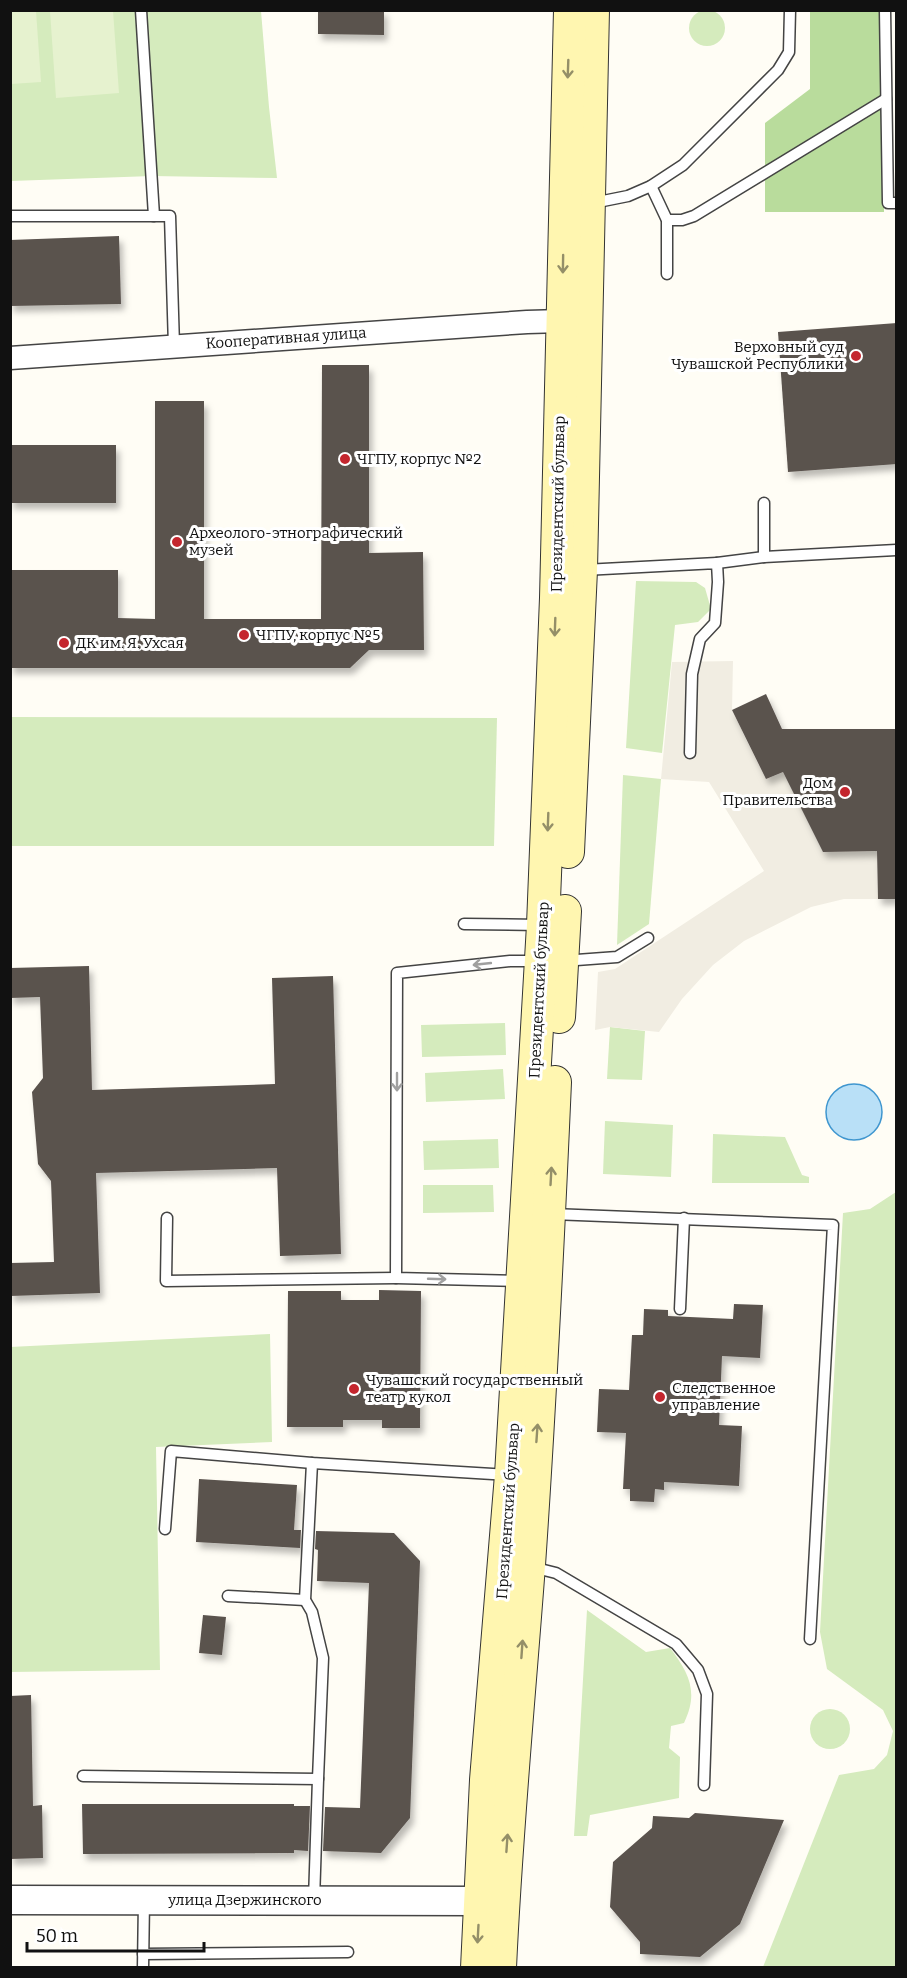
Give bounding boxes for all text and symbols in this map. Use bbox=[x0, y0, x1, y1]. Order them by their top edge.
one-way arrow bbox=[562, 58, 573, 78]
one-way arrow bbox=[558, 253, 569, 273]
street label: Кооперативная улица bbox=[205, 323, 367, 353]
place label: Верховный суд Чувашской Республики bbox=[671, 338, 844, 373]
marker: Верховный суд Чувашской Республики bbox=[849, 349, 863, 363]
street label: Президентский бульвар bbox=[547, 416, 569, 592]
place label: ЧГПУ, корпус №2 bbox=[357, 450, 481, 468]
marker: ЧГПУ, корпус №2 bbox=[338, 452, 352, 466]
place label: Археолого-этнографический музей bbox=[189, 524, 403, 559]
marker: Археолого-этнографический музей bbox=[170, 535, 184, 549]
one-way arrow bbox=[550, 616, 561, 636]
place label: ЧГПУ, корпус №5 bbox=[256, 626, 380, 644]
marker: ЧГПУ, корпус №5 bbox=[237, 628, 251, 642]
place label: ДК им. Я. Ухсая bbox=[76, 634, 184, 652]
marker: ДК им. Я. Ухсая bbox=[57, 636, 71, 650]
place label: Дом Правительства bbox=[723, 774, 833, 809]
marker: Дом Правительства bbox=[838, 785, 852, 799]
one-way arrow bbox=[542, 811, 553, 831]
street label: Президентский бульвар bbox=[525, 901, 553, 1079]
one-way arrow bbox=[473, 959, 493, 970]
one-way arrow bbox=[391, 1071, 403, 1091]
one-way arrow bbox=[545, 1166, 556, 1186]
one-way arrow bbox=[426, 1274, 446, 1285]
place label: Чувашский государственный театр кукол bbox=[366, 1371, 583, 1406]
place label: Следственное управление bbox=[671, 1379, 776, 1414]
marker: Чувашский государственный театр кукол bbox=[347, 1382, 361, 1396]
marker: Следственное управление bbox=[653, 1390, 667, 1404]
street label: Президентский бульвар bbox=[493, 1422, 523, 1600]
one-way arrow bbox=[532, 1424, 543, 1444]
one-way arrow bbox=[517, 1640, 528, 1659]
one-way arrow bbox=[502, 1834, 513, 1854]
street label: улица Дзержинского bbox=[167, 1891, 322, 1909]
scale bar bbox=[27, 1915, 204, 1953]
one-way arrow bbox=[473, 1924, 484, 1944]
text: 50 m bbox=[36, 1925, 78, 1947]

